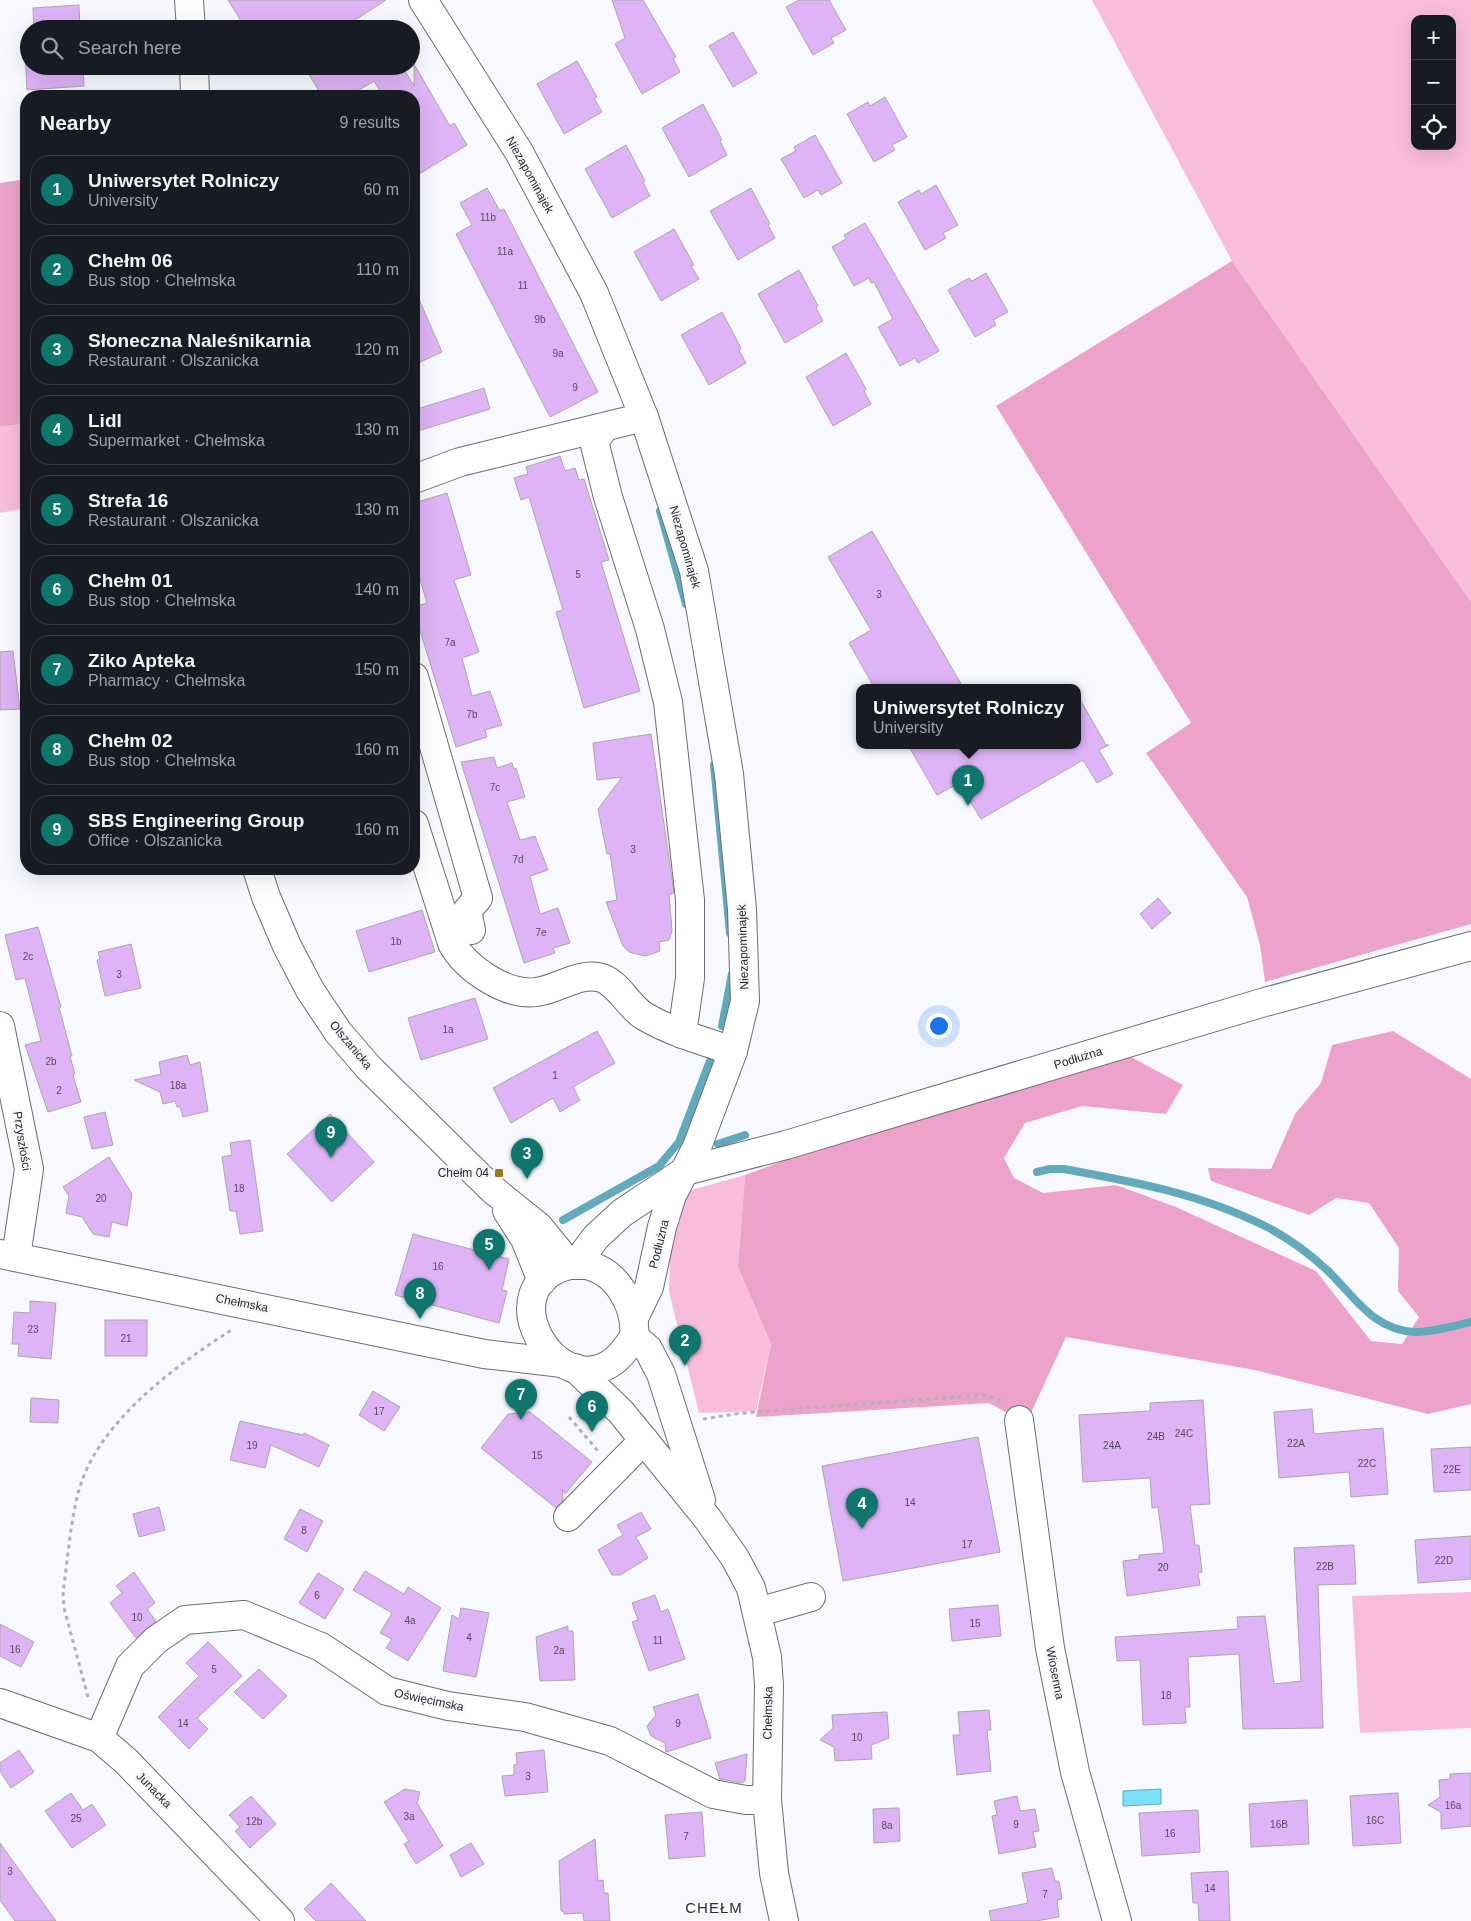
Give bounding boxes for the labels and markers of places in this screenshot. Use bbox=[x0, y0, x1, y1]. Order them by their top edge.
pin: 1 bbox=[952, 765, 984, 806]
pin: 9 bbox=[315, 1117, 347, 1158]
pin: 3 bbox=[511, 1138, 543, 1179]
place label: Chełm 04 bbox=[438, 1166, 489, 1180]
marker: Chełm 04 bbox=[493, 1167, 505, 1179]
pin: 5 bbox=[473, 1229, 505, 1270]
pin: 8 bbox=[404, 1278, 436, 1319]
pin: 2 bbox=[669, 1325, 701, 1366]
pin: 7 bbox=[505, 1379, 537, 1420]
pin: 6 bbox=[576, 1391, 608, 1432]
pin: 4 bbox=[846, 1488, 878, 1529]

